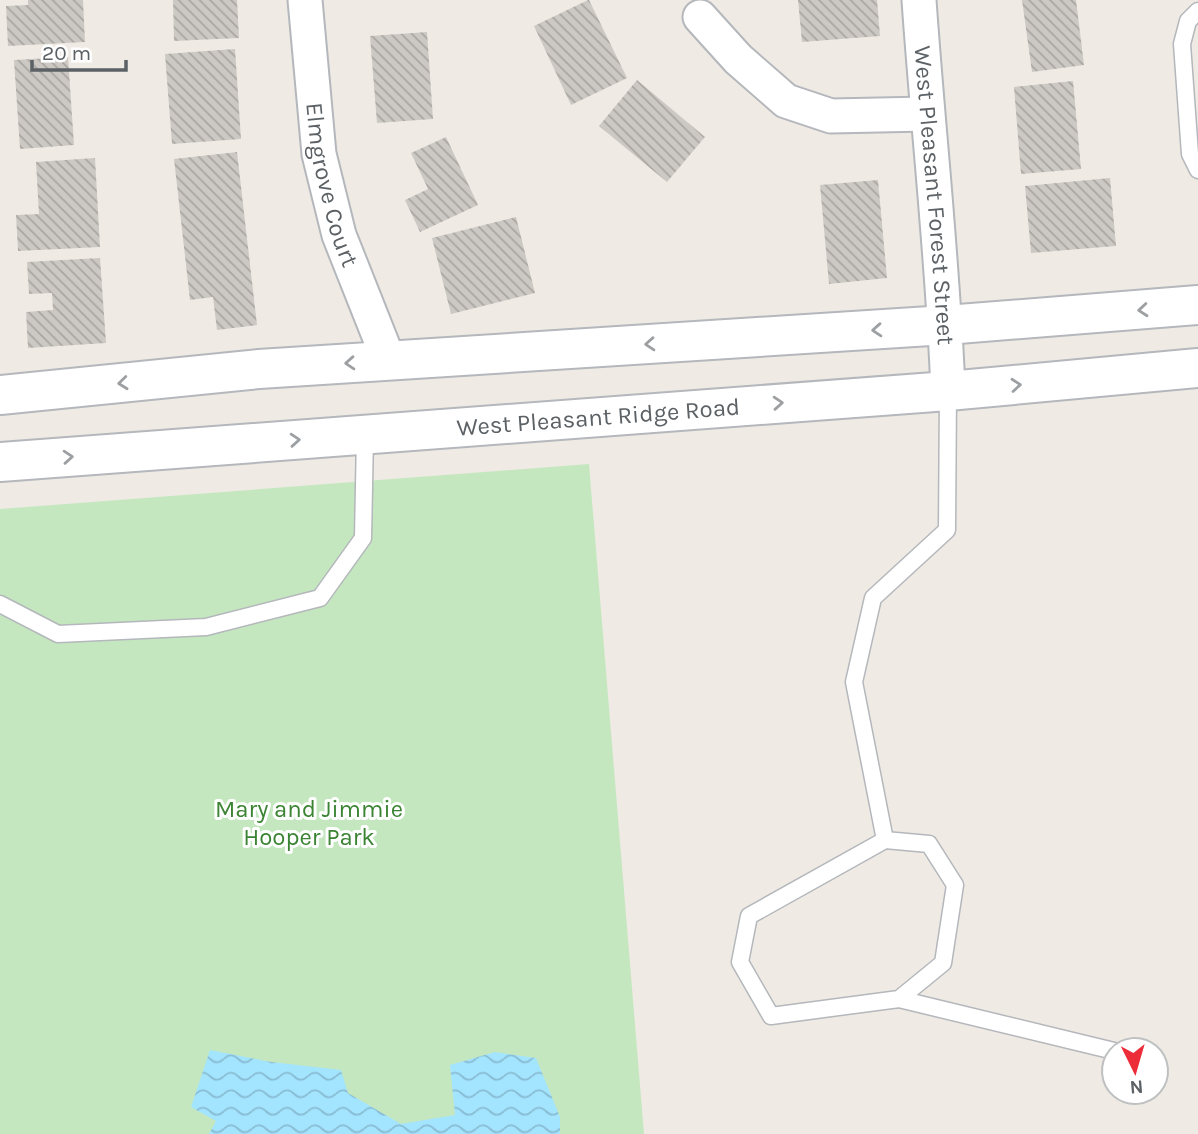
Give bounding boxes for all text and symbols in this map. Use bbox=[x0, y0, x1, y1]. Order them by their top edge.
scale bar bbox=[32, 28, 126, 72]
text: 20 m bbox=[42, 41, 91, 65]
street label: West Pleasant Forest Street bbox=[908, 45, 960, 346]
street label: Elmgrove Court bbox=[300, 101, 364, 271]
one-way arrow bbox=[1137, 302, 1148, 317]
one-way arrow bbox=[872, 322, 883, 337]
one-way arrow bbox=[645, 337, 656, 352]
one-way arrow bbox=[344, 356, 355, 371]
one-way arrow bbox=[118, 375, 129, 390]
one-way arrow bbox=[1010, 377, 1022, 392]
street label: West Pleasant Ridge Road bbox=[456, 393, 741, 442]
one-way arrow bbox=[772, 396, 783, 411]
one-way arrow bbox=[290, 432, 301, 447]
one-way arrow bbox=[63, 450, 74, 465]
park label: Mary and Jimmie Hooper Park bbox=[215, 795, 403, 851]
north arrow bbox=[1100, 1036, 1170, 1106]
text: N bbox=[1129, 1075, 1144, 1098]

